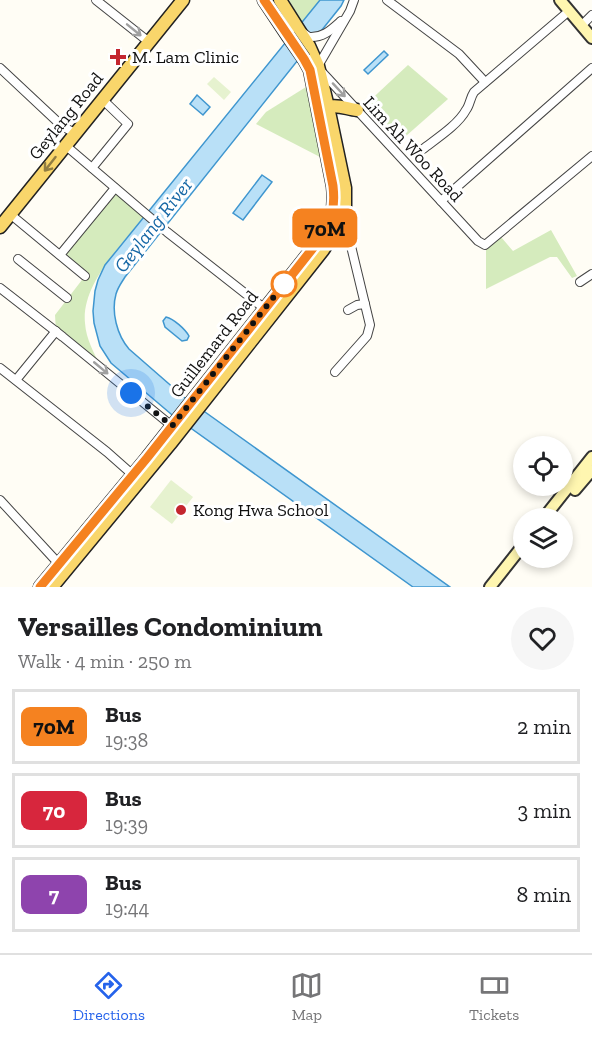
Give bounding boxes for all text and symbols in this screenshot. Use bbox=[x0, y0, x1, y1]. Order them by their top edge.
one-way arrow bbox=[126, 24, 142, 37]
place label: M. Lam Clinic bbox=[132, 46, 239, 68]
marker: M. Lam Clinic bbox=[109, 48, 127, 66]
street label: Geylang Road bbox=[24, 68, 108, 164]
one-way arrow bbox=[331, 83, 346, 98]
street label: Lim Ah Woo Road bbox=[358, 92, 468, 206]
one-way arrow bbox=[44, 156, 57, 172]
water label: Geylang River bbox=[109, 173, 197, 277]
line badge: 70M bbox=[290, 208, 360, 248]
text: 70M bbox=[304, 216, 346, 241]
unlabelled marker bbox=[271, 271, 297, 297]
street label: Guillemard Road bbox=[165, 286, 263, 402]
one-way arrow bbox=[93, 361, 109, 374]
your location bbox=[116, 378, 146, 408]
map controls bbox=[513, 436, 573, 568]
button: locate bbox=[513, 436, 573, 496]
place label: Kong Hwa School bbox=[193, 499, 329, 521]
marker: Kong Hwa School bbox=[174, 503, 188, 517]
button: layers bbox=[513, 508, 573, 568]
button: heart bbox=[511, 607, 574, 670]
text: Versailles Condominium bbox=[18, 610, 323, 643]
text: Walk · 4 min · 250 m bbox=[18, 649, 192, 673]
text: Bus bbox=[105, 701, 142, 728]
text: 2 min bbox=[517, 713, 571, 740]
text: 70M bbox=[33, 714, 75, 739]
text: 19:38 bbox=[105, 728, 148, 752]
text: Bus bbox=[105, 785, 142, 812]
text: 3 min bbox=[517, 797, 571, 824]
text: 70 bbox=[43, 798, 65, 823]
text: 19:39 bbox=[105, 812, 148, 836]
text: Bus bbox=[105, 869, 142, 896]
text: 8 min bbox=[516, 881, 571, 908]
text: 7 bbox=[49, 882, 59, 907]
text: 19:44 bbox=[105, 896, 149, 920]
tab: Directions bbox=[73, 969, 145, 1024]
tab: Map bbox=[290, 969, 323, 1024]
tab: Tickets bbox=[469, 969, 519, 1024]

